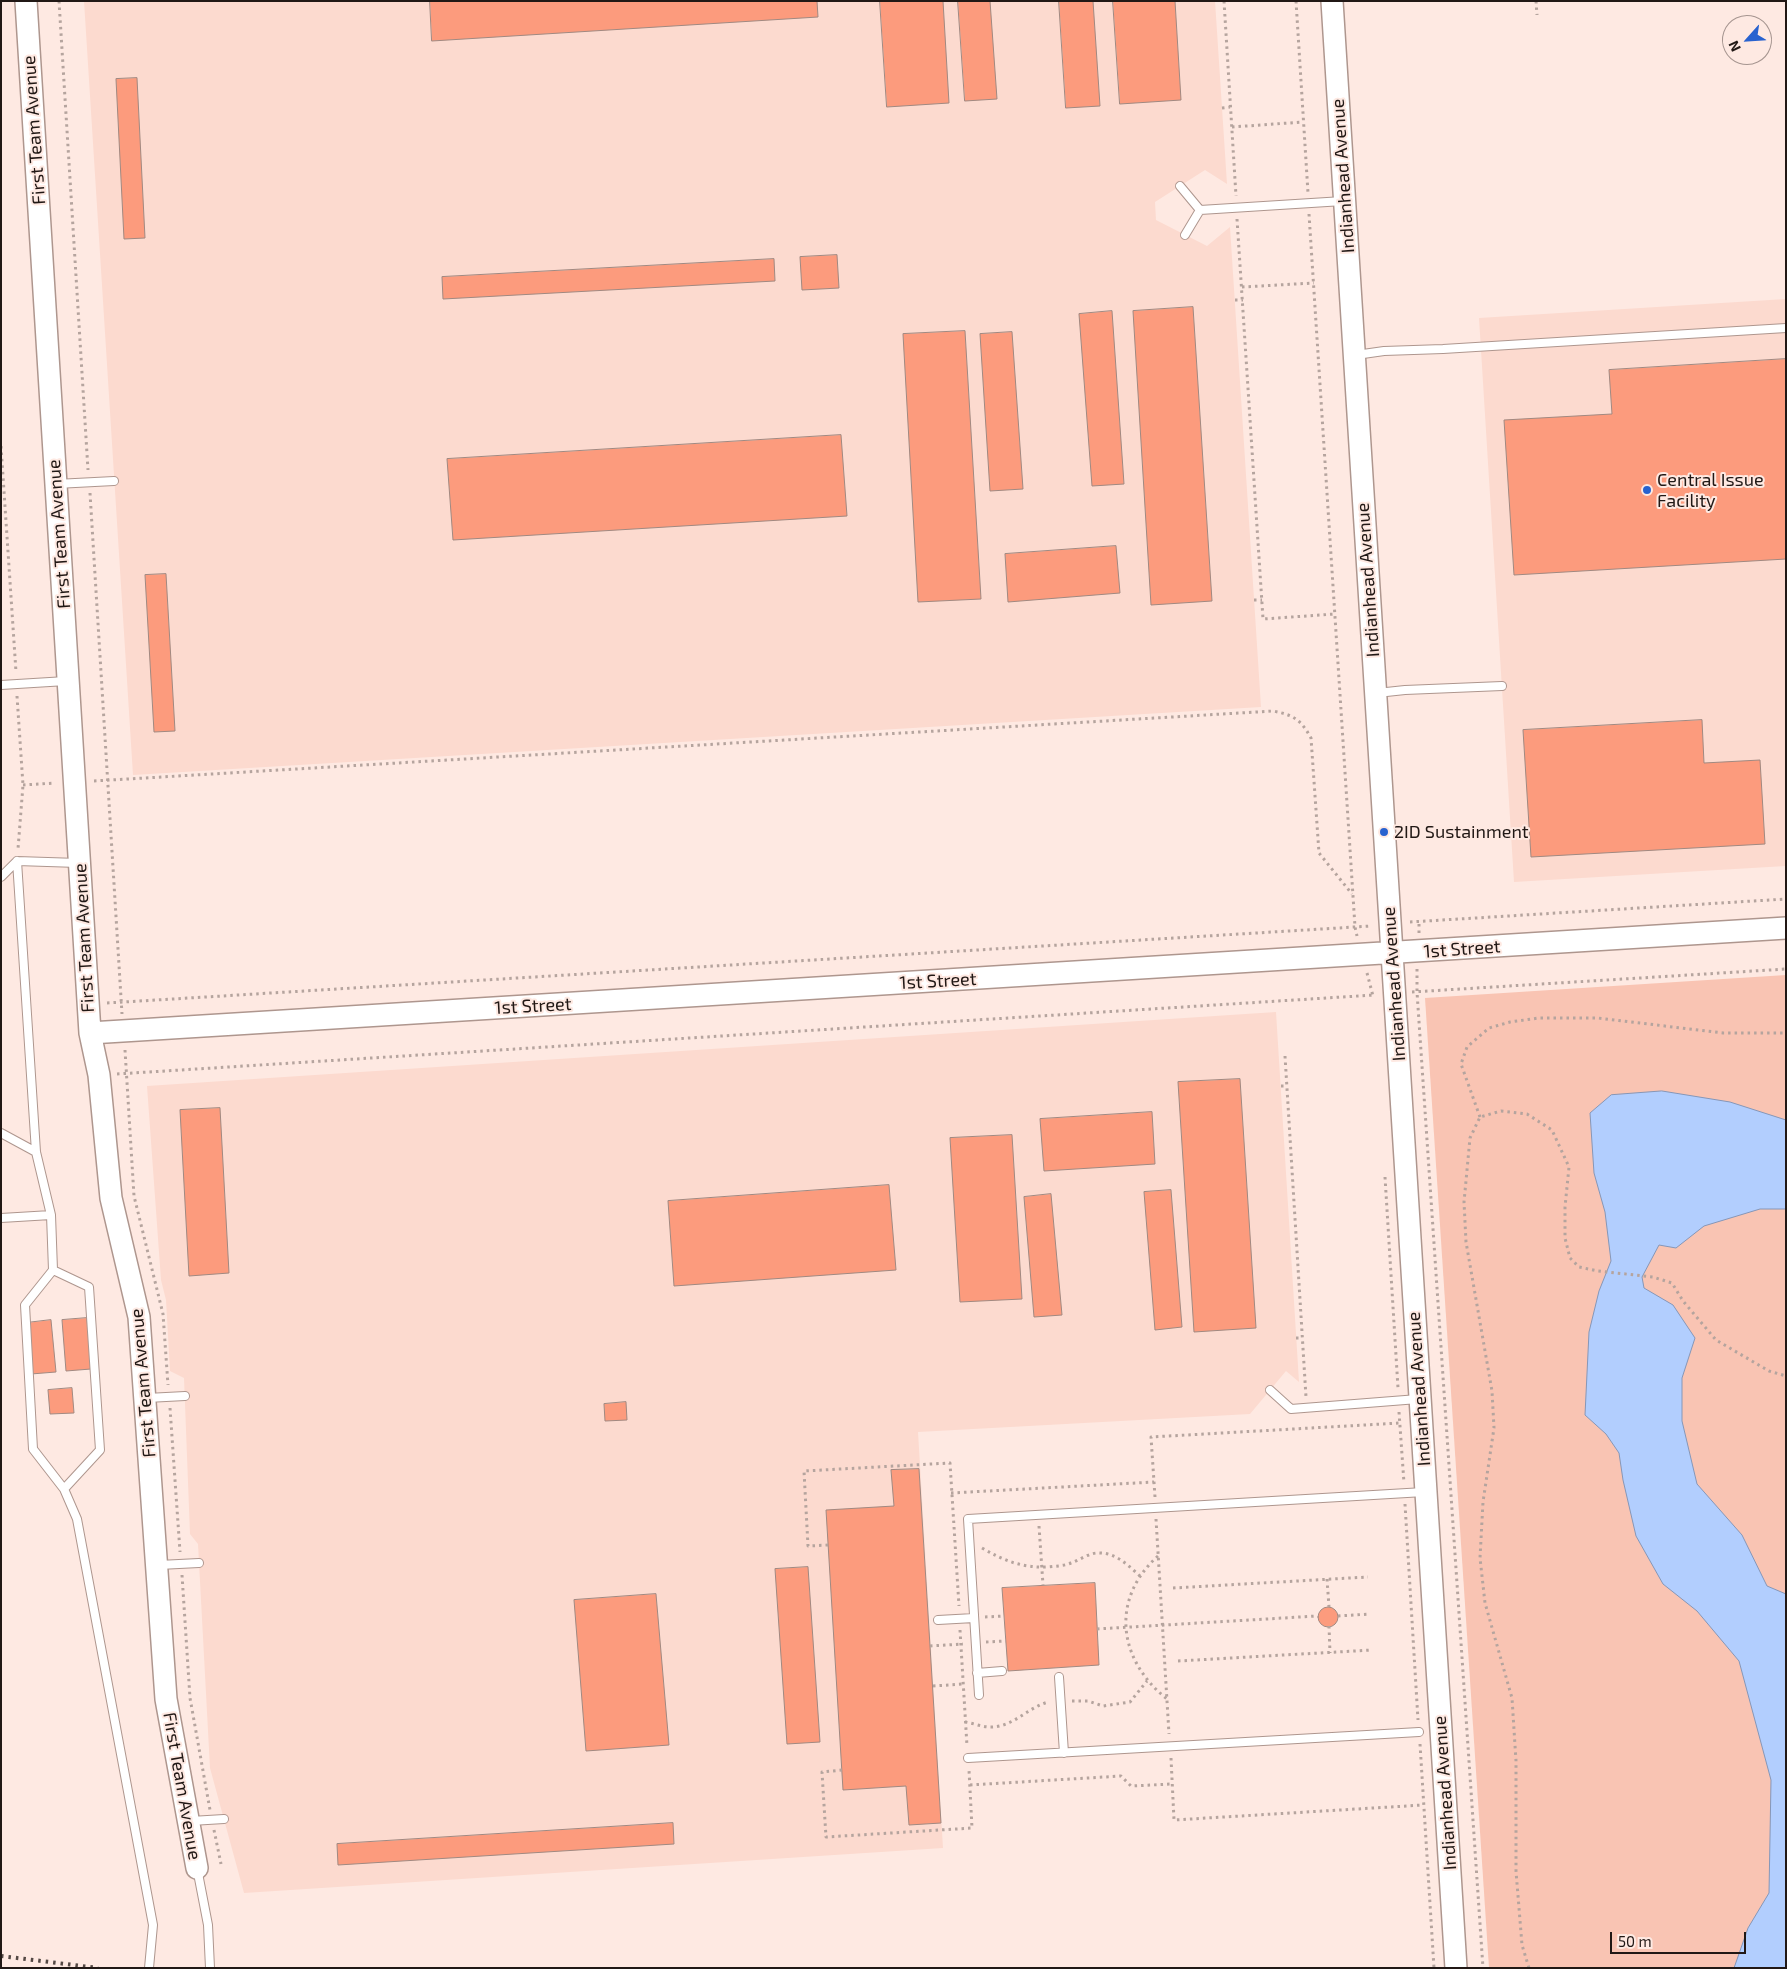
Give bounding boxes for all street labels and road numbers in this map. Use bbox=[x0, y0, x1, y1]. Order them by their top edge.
street label: First Team Avenue bbox=[18, 55, 50, 205]
street label: Indianhead Avenue bbox=[1327, 98, 1359, 254]
street label: First Team Avenue bbox=[43, 459, 75, 609]
street label: Indianhead Avenue bbox=[1352, 502, 1384, 658]
street label: First Team Avenue bbox=[69, 863, 99, 1013]
street label: Indianhead Avenue bbox=[1378, 906, 1410, 1062]
street label: 1st Street bbox=[1423, 936, 1501, 962]
street label: 1st Street bbox=[899, 968, 977, 994]
street label: 1st Street bbox=[494, 993, 572, 1019]
street label: First Team Avenue bbox=[126, 1308, 160, 1458]
street label: Indianhead Avenue bbox=[1403, 1311, 1435, 1467]
street label: First Team Avenue bbox=[158, 1711, 206, 1861]
street label: Indianhead Avenue bbox=[1429, 1715, 1461, 1871]

